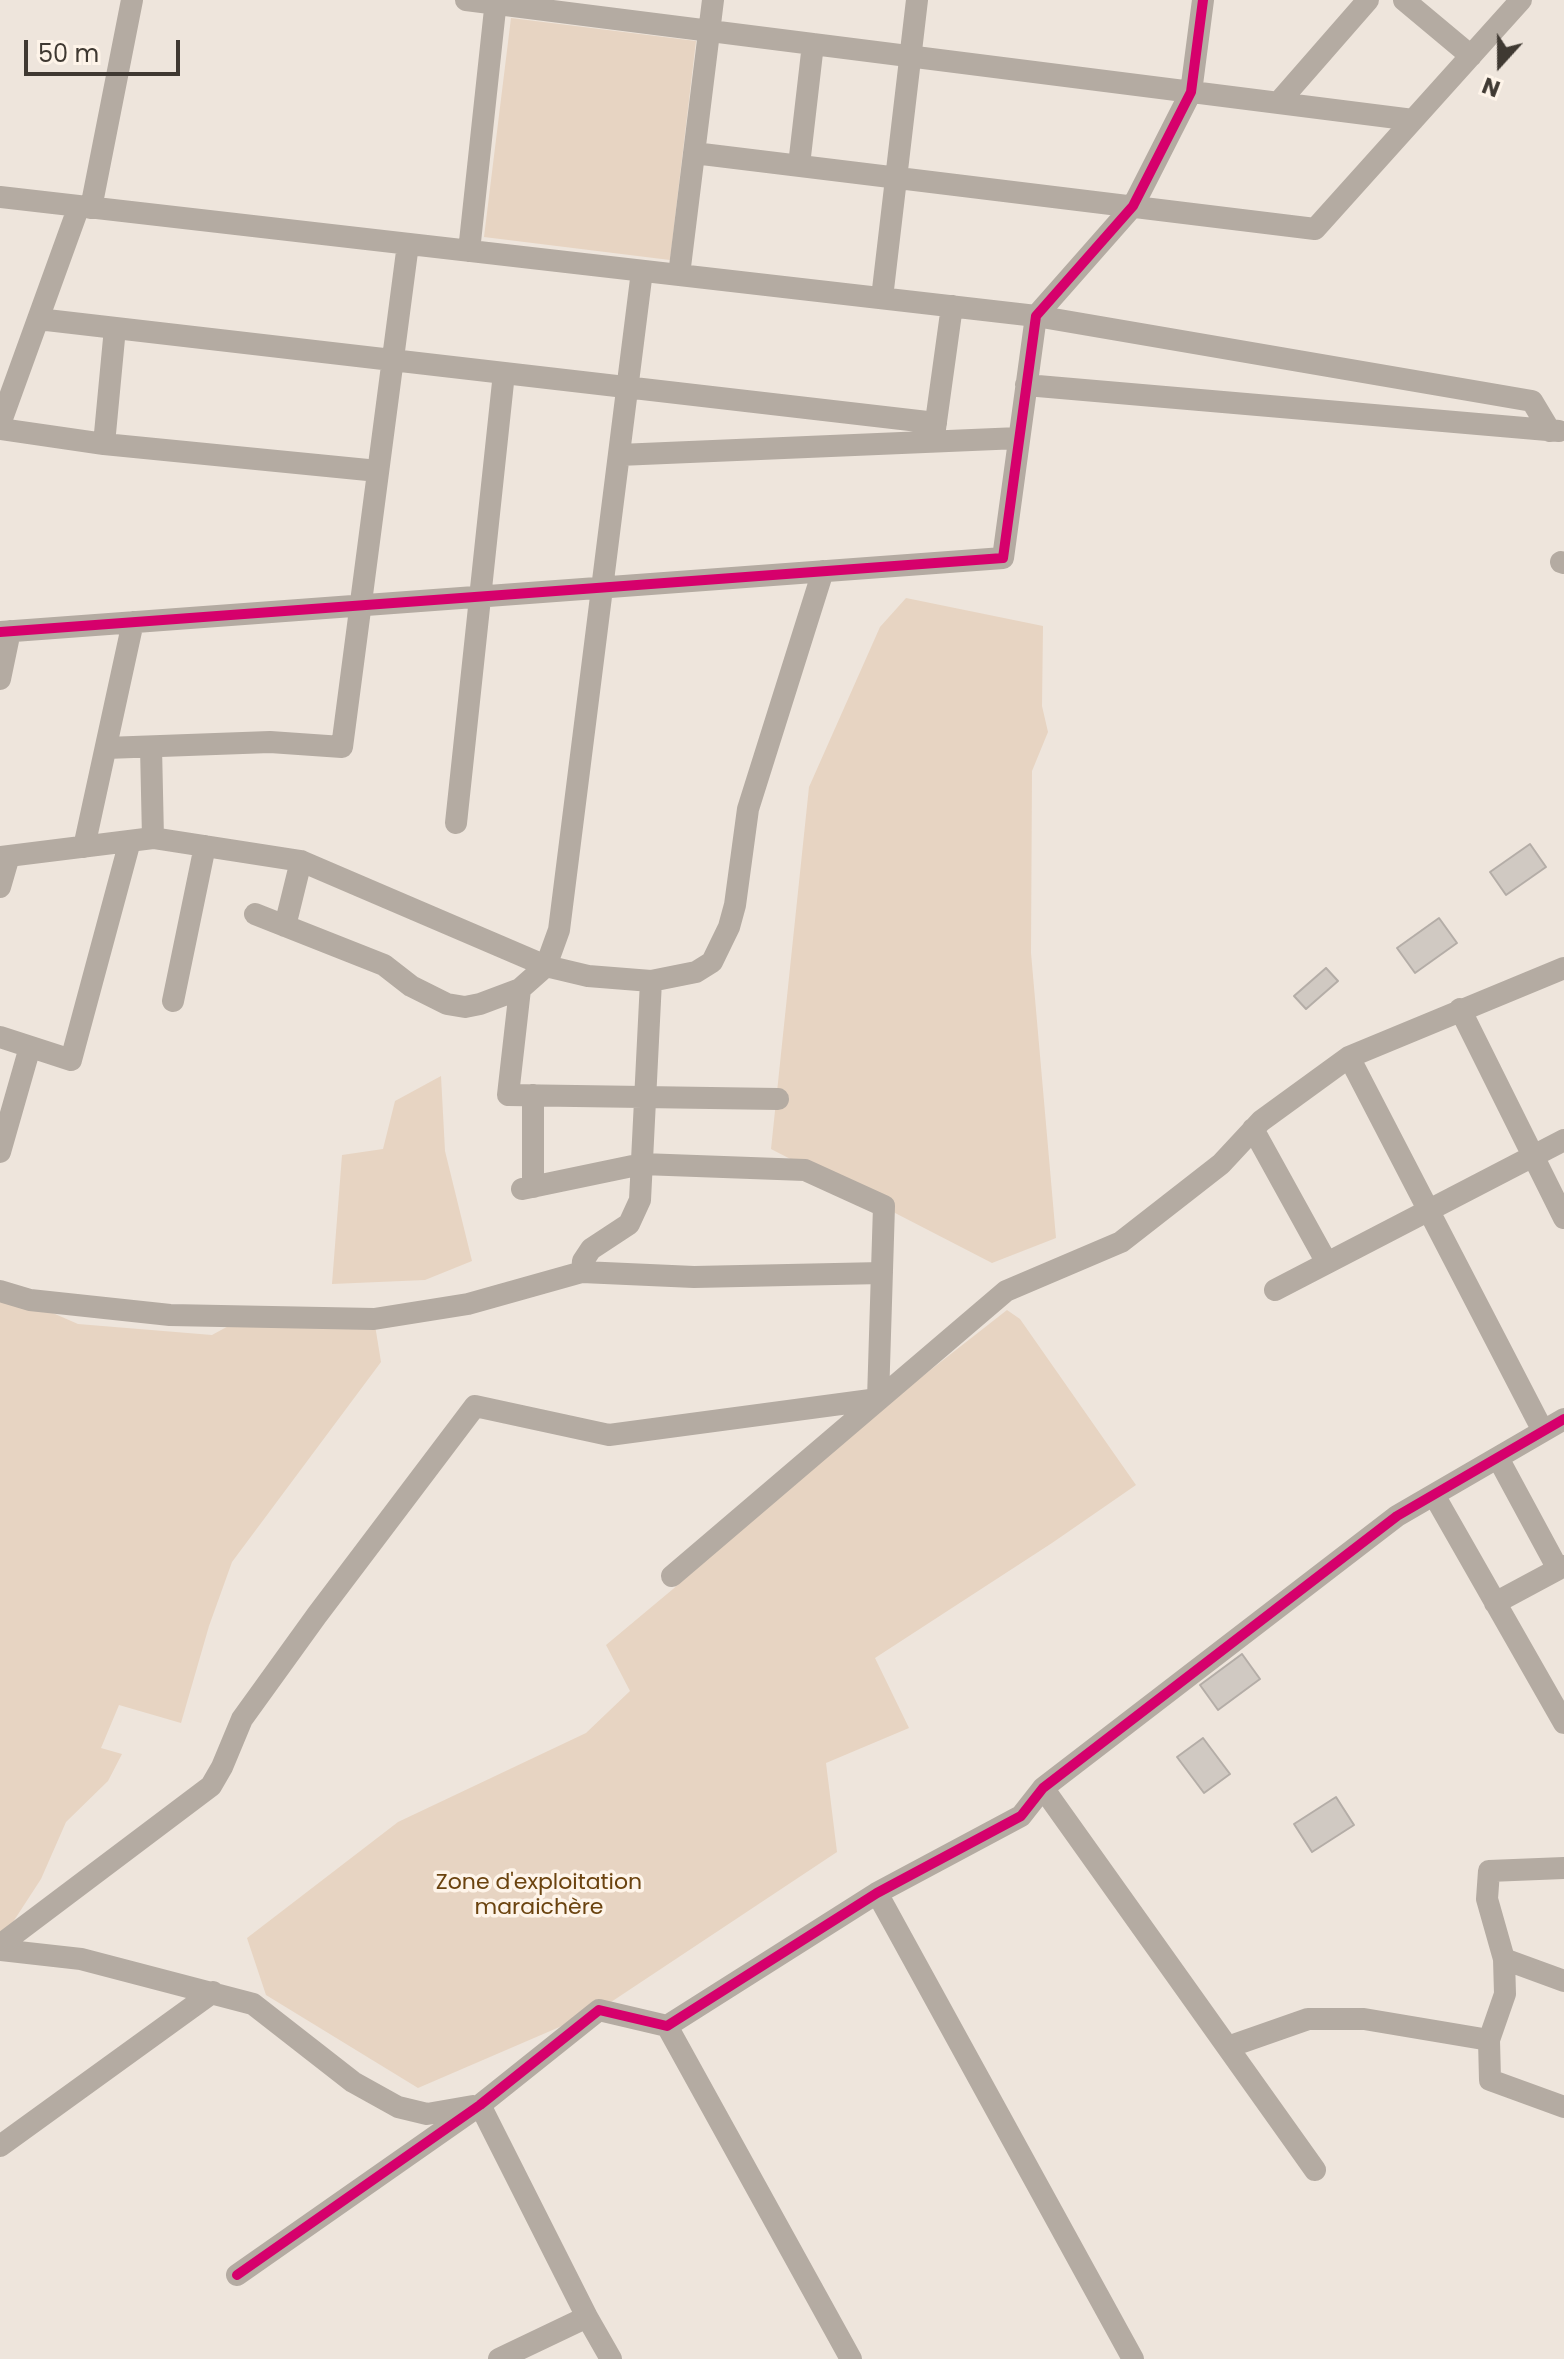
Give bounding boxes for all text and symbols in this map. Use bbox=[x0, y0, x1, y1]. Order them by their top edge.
scale bar bbox=[28, 24, 184, 74]
north arrow bbox=[1460, 24, 1540, 104]
text: 50 m bbox=[38, 37, 99, 70]
text: N bbox=[1478, 69, 1505, 104]
park label: Zone d'exploitation maraichère bbox=[436, 1870, 642, 1922]

